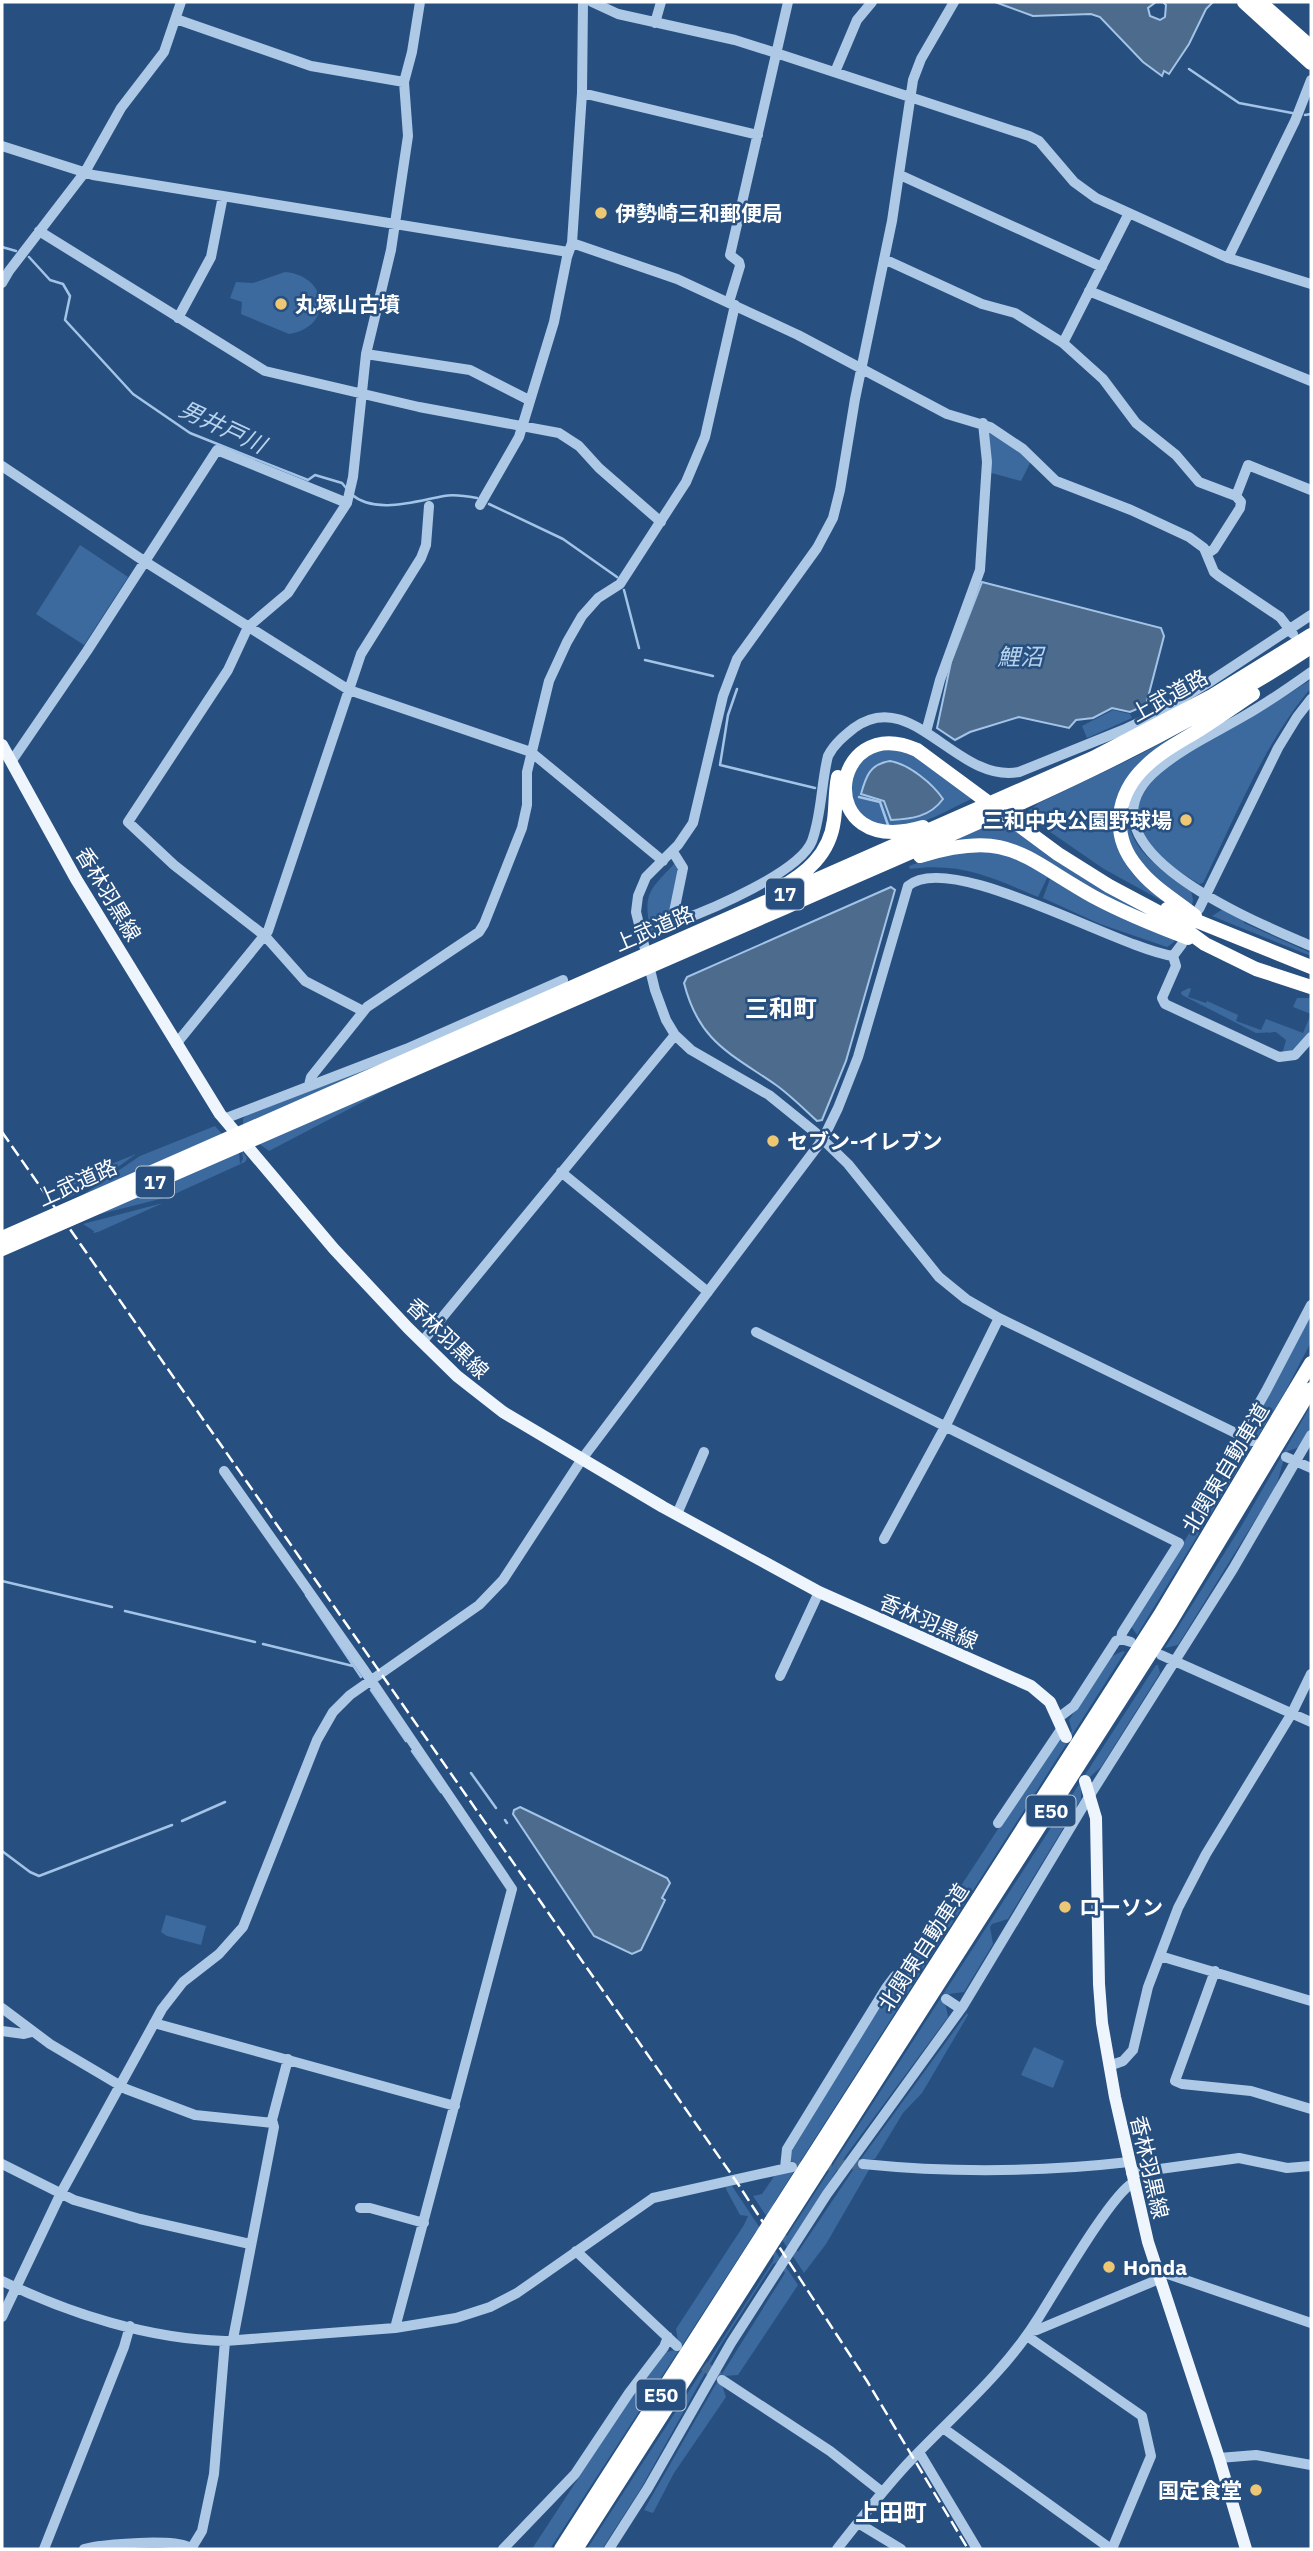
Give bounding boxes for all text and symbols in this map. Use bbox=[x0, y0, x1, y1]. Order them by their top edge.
place label: 伊勢崎三和郵便局 bbox=[615, 199, 783, 227]
marker: 伊勢崎三和郵便局 bbox=[593, 205, 609, 221]
place label: 丸塚山古墳 bbox=[295, 290, 400, 318]
marker: 丸塚山古墳 bbox=[273, 296, 289, 312]
water label: 男井戸川 bbox=[175, 393, 274, 460]
water label: 鯉沼 bbox=[997, 641, 1046, 671]
street label: 上武道路 bbox=[1125, 662, 1213, 728]
place label: 三和中央公園野球場 bbox=[983, 806, 1172, 834]
marker: 三和中央公園野球場 bbox=[1178, 812, 1194, 828]
street label: 香林羽黒線 bbox=[70, 842, 148, 946]
road number: 17 bbox=[766, 878, 804, 909]
street label: 上武道路 bbox=[610, 899, 698, 957]
district label: 三和町 bbox=[745, 992, 817, 1024]
place label: セブン-イレブン bbox=[787, 1127, 942, 1155]
marker: セブン-イレブン bbox=[765, 1133, 781, 1149]
street label: 上武道路 bbox=[33, 1152, 121, 1212]
road number: 17 bbox=[136, 1166, 174, 1198]
street label: 香林羽黒線 bbox=[401, 1291, 495, 1385]
street label: 北関東自動車道 bbox=[1175, 1398, 1275, 1538]
street label: 香林羽黒線 bbox=[875, 1587, 983, 1655]
road number: E50 bbox=[1026, 1796, 1076, 1826]
street label: 北関東自動車道 bbox=[871, 1878, 975, 2016]
place label: ローソン bbox=[1079, 1893, 1163, 1921]
marker: ローソン bbox=[1057, 1899, 1073, 1915]
street label: 香林羽黒線 bbox=[1125, 2113, 1175, 2221]
place label: Honda bbox=[1123, 2253, 1187, 2281]
marker: Honda bbox=[1101, 2259, 1117, 2275]
road number: E50 bbox=[636, 2380, 686, 2410]
place label: 国定食堂 bbox=[1158, 2476, 1242, 2504]
marker: 国定食堂 bbox=[1248, 2482, 1264, 2498]
district label: 上田町 bbox=[855, 2496, 927, 2528]

